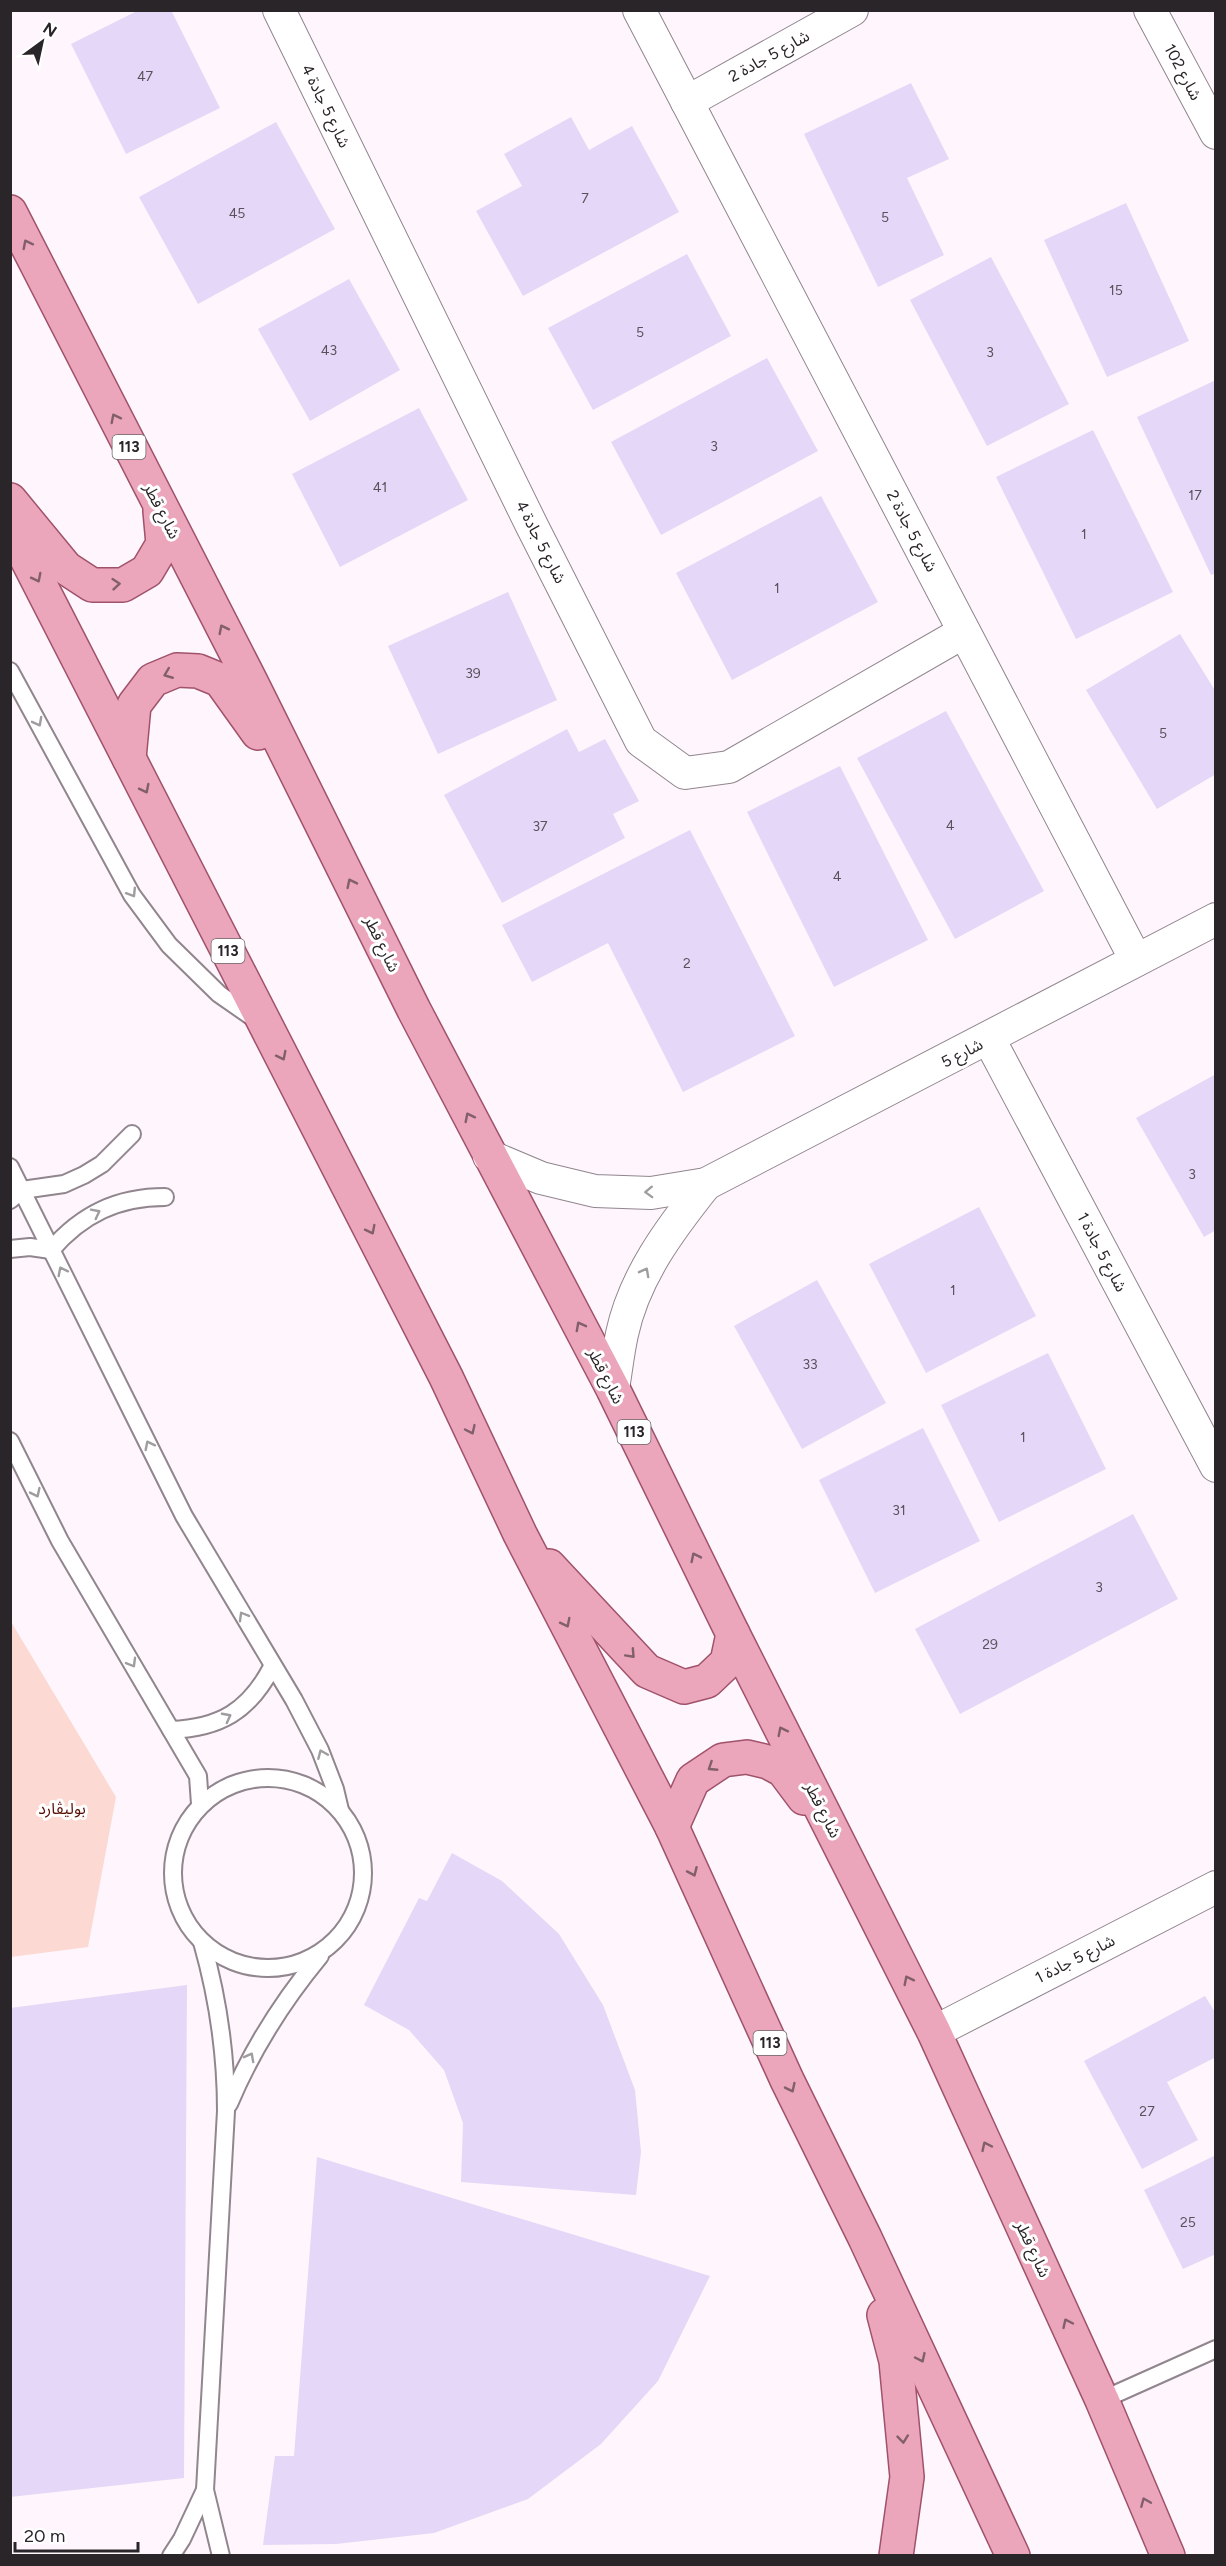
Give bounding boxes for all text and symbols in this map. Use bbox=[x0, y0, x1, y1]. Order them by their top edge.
north arrow bbox=[12, 12, 72, 72]
text: N bbox=[40, 19, 60, 41]
street label: شارع 5 جادة 2 bbox=[725, 26, 814, 89]
street label: شارع 102 bbox=[1158, 41, 1206, 105]
street label: شارع 5 جادة 4 bbox=[295, 61, 354, 152]
house number: 47 bbox=[137, 68, 154, 85]
house number: 7 bbox=[581, 190, 589, 207]
house number: 45 bbox=[229, 205, 245, 222]
house number: 5 bbox=[881, 209, 889, 226]
one-way arrow bbox=[22, 239, 34, 250]
house number: 15 bbox=[1109, 282, 1123, 299]
house number: 5 bbox=[636, 324, 644, 341]
house number: 43 bbox=[321, 342, 337, 359]
house number: 3 bbox=[986, 344, 994, 361]
one-way arrow bbox=[110, 413, 122, 424]
road number: 113 bbox=[112, 435, 146, 459]
house number: 3 bbox=[710, 438, 718, 455]
street label: شارع قطر bbox=[137, 479, 184, 543]
house number: 41 bbox=[373, 479, 387, 496]
street label: شارع 5 جادة 2 bbox=[880, 487, 941, 576]
house number: 17 bbox=[1188, 487, 1202, 504]
street label: شارع 5 جادة 4 bbox=[509, 497, 570, 588]
house number: 1 bbox=[1081, 526, 1087, 543]
one-way arrow bbox=[30, 572, 41, 582]
one-way arrow bbox=[111, 578, 121, 591]
house number: 1 bbox=[774, 580, 780, 597]
one-way arrow bbox=[219, 624, 230, 635]
house number: 39 bbox=[465, 665, 481, 682]
one-way arrow bbox=[164, 667, 175, 679]
one-way arrow bbox=[31, 716, 42, 726]
house number: 5 bbox=[1159, 725, 1167, 742]
one-way arrow bbox=[138, 783, 149, 793]
house number: 4 bbox=[946, 817, 955, 834]
house number: 37 bbox=[532, 818, 548, 835]
house number: 4 bbox=[833, 868, 842, 885]
one-way arrow bbox=[347, 878, 358, 889]
one-way arrow bbox=[124, 887, 136, 897]
street label: شارع قطر bbox=[357, 912, 404, 976]
road number: 113 bbox=[212, 939, 244, 963]
house number: 2 bbox=[683, 955, 691, 972]
street label: شارع 5 bbox=[938, 1034, 987, 1074]
one-way arrow bbox=[274, 1050, 286, 1061]
one-way arrow bbox=[465, 1112, 476, 1123]
house number: 3 bbox=[1188, 1166, 1196, 1183]
one-way arrow bbox=[644, 1186, 653, 1198]
one-way arrow bbox=[90, 1208, 101, 1220]
street label: شارع 5 جادة 1 bbox=[1071, 1209, 1131, 1296]
one-way arrow bbox=[363, 1223, 375, 1234]
one-way arrow bbox=[58, 1267, 69, 1277]
one-way arrow bbox=[638, 1268, 649, 1279]
house number: 1 bbox=[950, 1282, 956, 1299]
one-way arrow bbox=[576, 1322, 587, 1332]
street label: شارع قطر bbox=[581, 1344, 628, 1408]
house number: 33 bbox=[802, 1356, 818, 1373]
road number: 113 bbox=[618, 1420, 650, 1444]
one-way arrow bbox=[463, 1423, 475, 1434]
house number: 1 bbox=[1020, 1429, 1026, 1446]
one-way arrow bbox=[145, 1441, 157, 1452]
one-way arrow bbox=[29, 1487, 41, 1498]
house number: 31 bbox=[892, 1502, 906, 1519]
one-way arrow bbox=[691, 1552, 702, 1563]
house number: 3 bbox=[1095, 1579, 1103, 1596]
one-way arrow bbox=[239, 1612, 250, 1622]
one-way arrow bbox=[559, 1617, 570, 1628]
house number: 29 bbox=[982, 1636, 998, 1653]
one-way arrow bbox=[624, 1647, 635, 1658]
one-way arrow bbox=[124, 1657, 136, 1667]
one-way arrow bbox=[220, 1712, 231, 1724]
one-way arrow bbox=[778, 1726, 790, 1737]
one-way arrow bbox=[317, 1750, 329, 1761]
one-way arrow bbox=[708, 1760, 719, 1771]
street label: شارع قطر bbox=[798, 1778, 845, 1842]
park label: بوليڤارد bbox=[38, 1799, 86, 1818]
one-way arrow bbox=[685, 1865, 697, 1876]
street label: شارع 5 جادة 1 bbox=[1032, 1931, 1119, 1990]
one-way arrow bbox=[904, 1975, 915, 1986]
road number: 113 bbox=[754, 2031, 786, 2055]
one-way arrow bbox=[243, 2053, 254, 2064]
one-way arrow bbox=[783, 2081, 795, 2092]
house number: 27 bbox=[1139, 2103, 1155, 2120]
one-way arrow bbox=[981, 2141, 993, 2152]
house number: 25 bbox=[1180, 2214, 1196, 2231]
street label: شارع قطر bbox=[1009, 2217, 1054, 2281]
one-way arrow bbox=[1062, 2319, 1074, 2330]
one-way arrow bbox=[913, 2352, 925, 2363]
one-way arrow bbox=[896, 2435, 909, 2444]
one-way arrow bbox=[1140, 2497, 1152, 2508]
scale bar bbox=[15, 2515, 138, 2553]
text: 20 m bbox=[24, 2525, 65, 2547]

